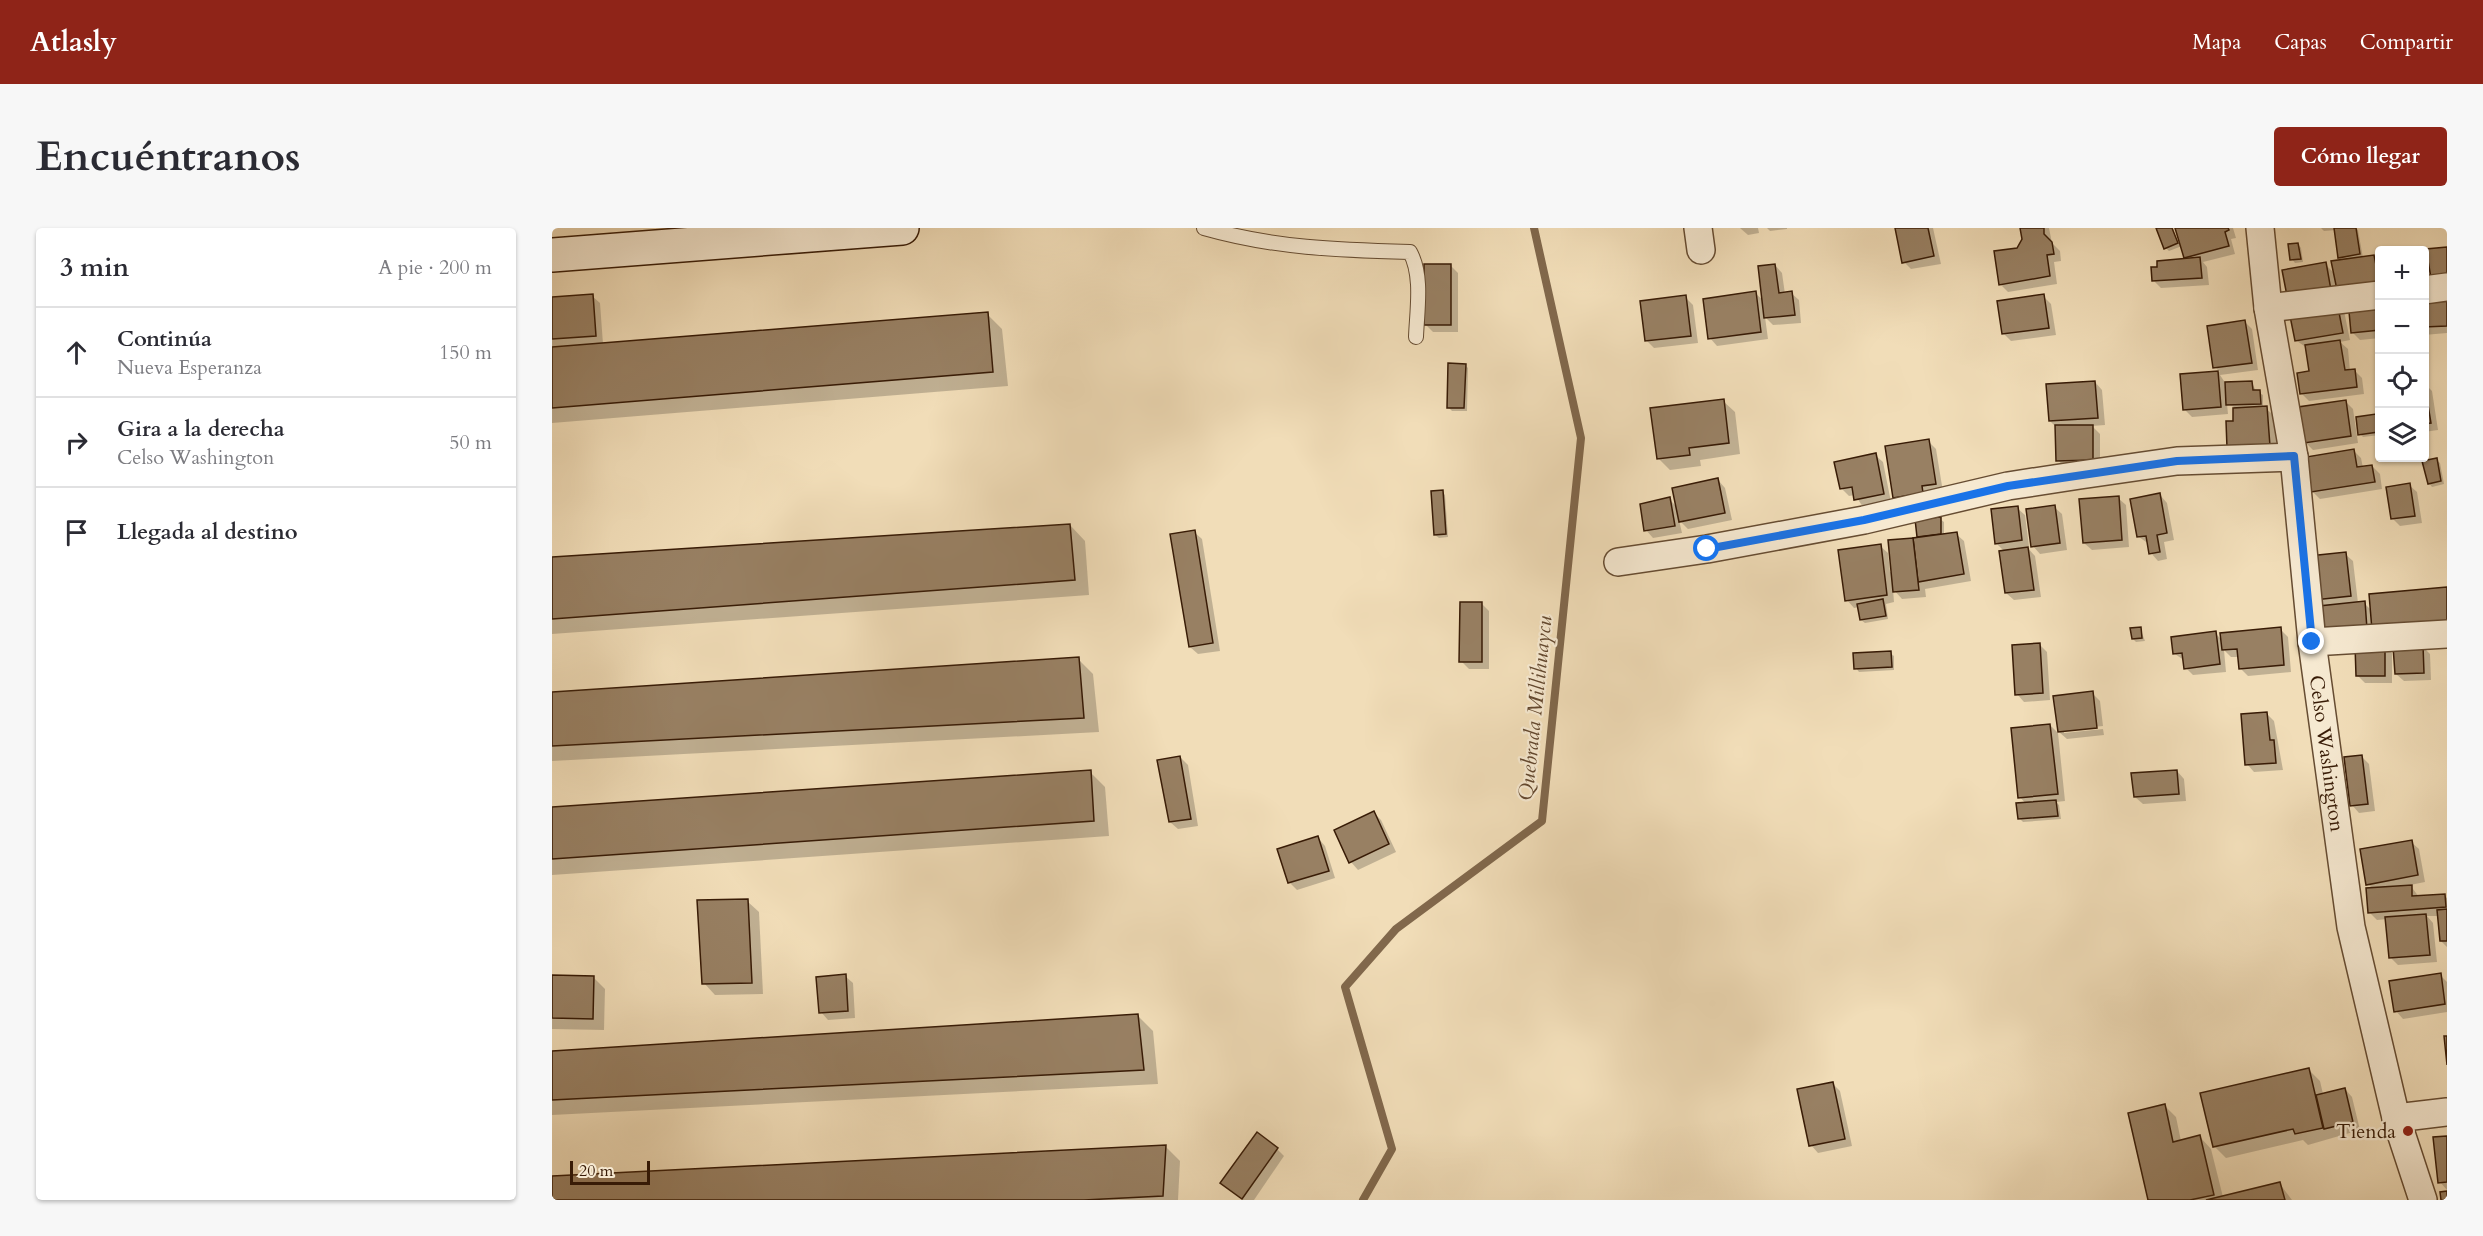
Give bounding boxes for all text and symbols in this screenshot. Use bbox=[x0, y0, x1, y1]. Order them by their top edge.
text: Atlasly bbox=[30, 23, 117, 61]
text: Mapa bbox=[2192, 28, 2241, 57]
text: Capas bbox=[2274, 28, 2327, 57]
text: Compartir bbox=[2360, 28, 2453, 57]
button: Cómo llegar bbox=[2274, 127, 2447, 186]
text: Encuéntranos bbox=[36, 128, 301, 185]
map controls bbox=[2375, 246, 2429, 462]
button: + bbox=[2375, 246, 2429, 300]
text: 3 min bbox=[60, 250, 129, 285]
text: A pie · 200 m bbox=[378, 254, 492, 281]
button: − bbox=[2375, 300, 2429, 354]
text: Continúa bbox=[117, 324, 212, 354]
icon: ahead bbox=[60, 336, 93, 369]
text: 150 m bbox=[439, 339, 492, 366]
text: Nueva Esperanza bbox=[117, 354, 262, 381]
button: locate bbox=[2375, 354, 2429, 408]
button: layers bbox=[2375, 408, 2429, 462]
text: Gira a la derecha bbox=[117, 414, 285, 444]
icon: right bbox=[60, 426, 93, 459]
text: 50 m bbox=[449, 429, 492, 456]
text: Celso Washington bbox=[117, 444, 274, 471]
icon: arrive bbox=[60, 516, 93, 549]
text: Llegada al destino bbox=[117, 517, 298, 547]
route start bbox=[1693, 535, 1719, 561]
water label: Quebrada Millihuaycu bbox=[1511, 614, 1560, 802]
route end bbox=[2298, 628, 2324, 654]
street label: Celso Washington bbox=[2303, 674, 2351, 834]
place label: Tienda bbox=[2336, 1118, 2396, 1145]
marker: Tienda bbox=[2401, 1124, 2415, 1138]
scale bar bbox=[570, 1158, 650, 1186]
text: 20 m bbox=[579, 1160, 613, 1182]

